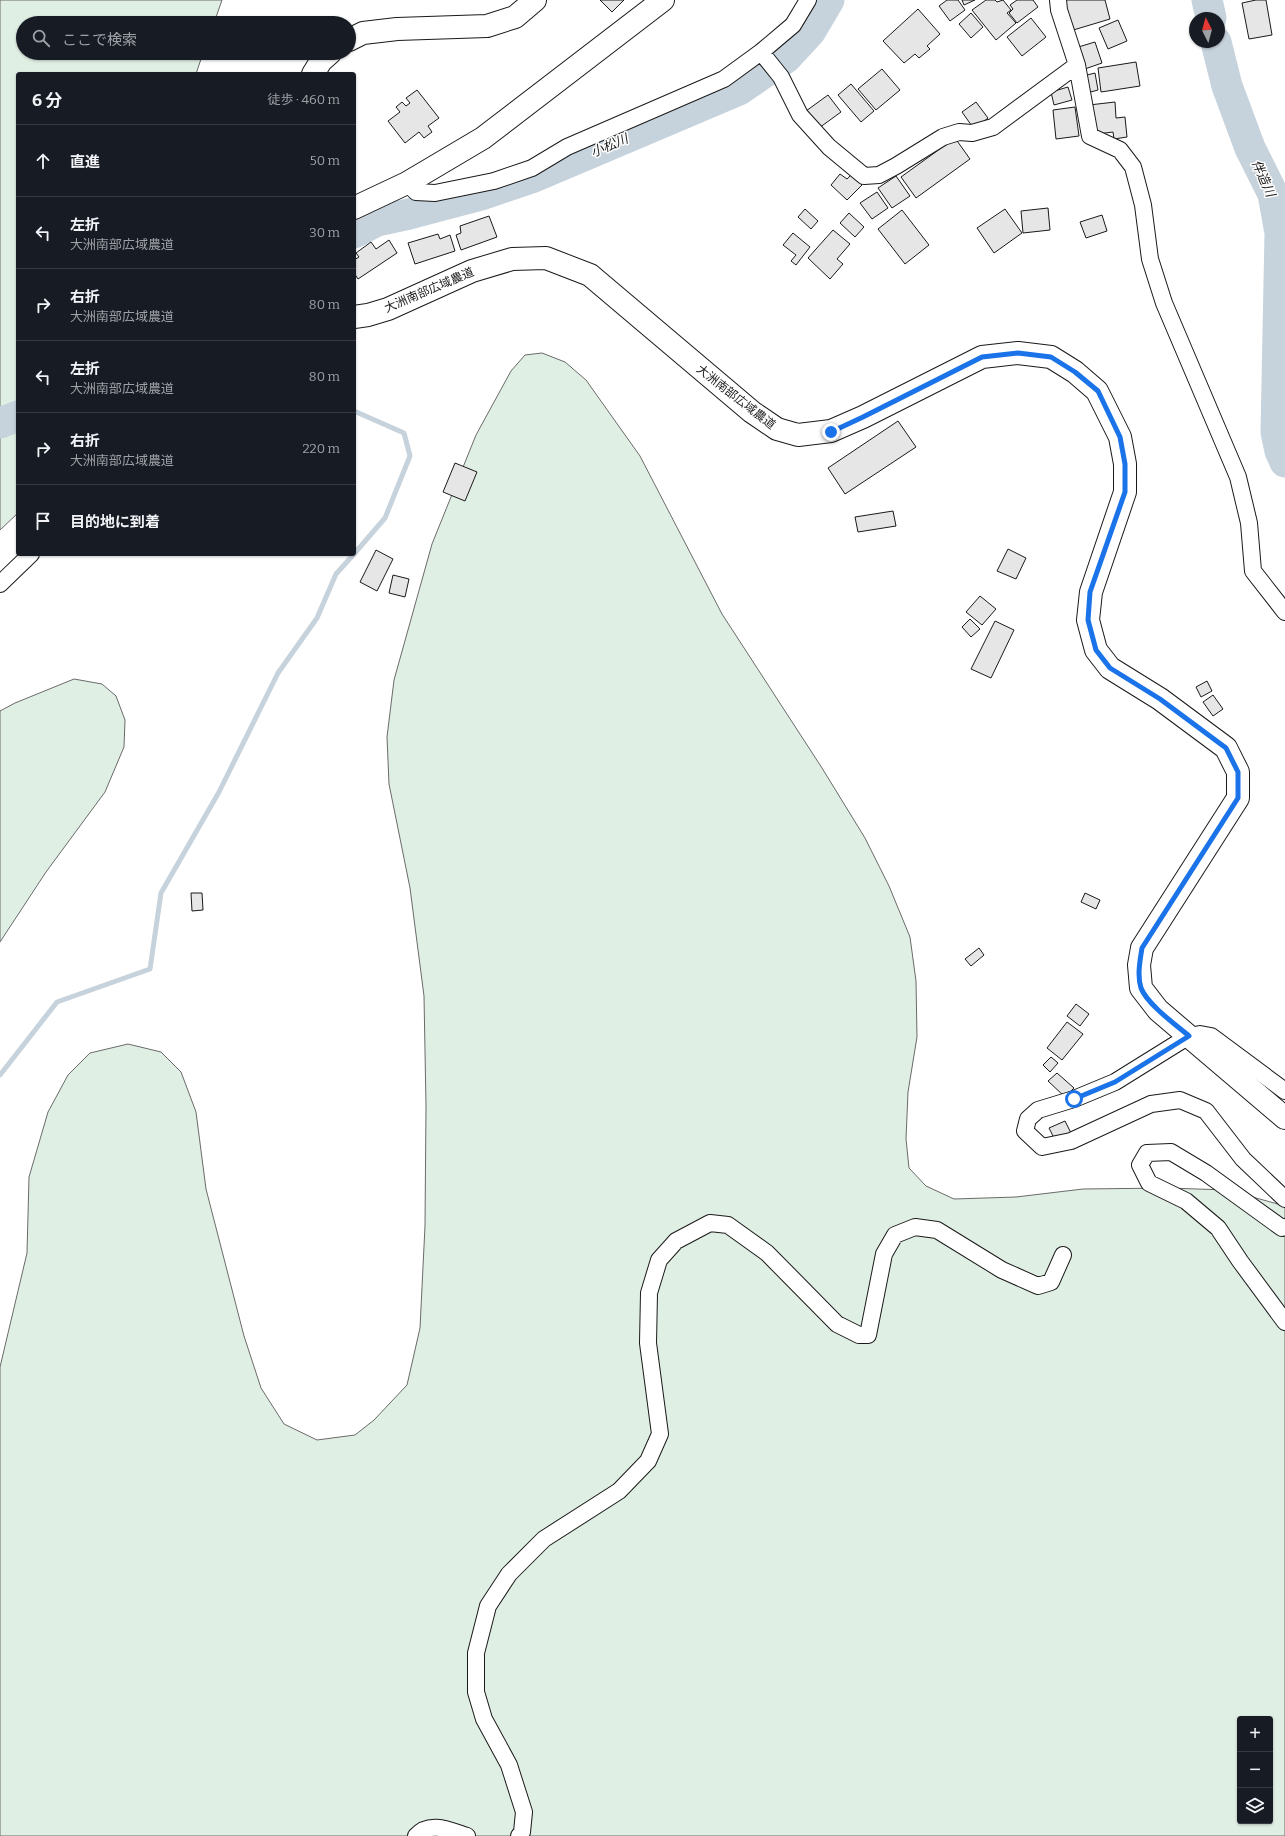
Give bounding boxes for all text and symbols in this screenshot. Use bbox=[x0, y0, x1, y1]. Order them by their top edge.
north arrow bbox=[1189, 12, 1225, 48]
search box bbox=[16, 16, 356, 60]
icon: search bbox=[30, 27, 52, 49]
text: ここで検索 bbox=[62, 31, 137, 49]
text: 6 分 bbox=[32, 90, 62, 111]
text: 徒歩 · 460 m bbox=[267, 92, 340, 107]
water label: 小松川 bbox=[588, 130, 632, 160]
icon: ahead bbox=[32, 150, 54, 172]
text: 直進 bbox=[70, 153, 100, 171]
text: 50 m bbox=[310, 153, 340, 168]
water label: 伴造川 bbox=[1249, 157, 1279, 201]
text: 左折 bbox=[70, 216, 100, 234]
icon: left bbox=[32, 222, 54, 244]
text: 30 m bbox=[309, 225, 340, 240]
text: 大洲南部広域農道 bbox=[70, 237, 174, 252]
street label: 大洲南部広域農道 bbox=[382, 265, 476, 315]
text: 右折 bbox=[70, 288, 100, 306]
icon: right bbox=[32, 294, 54, 316]
text: 80 m bbox=[309, 297, 340, 312]
text: 大洲南部広域農道 bbox=[70, 309, 174, 324]
text: 左折 bbox=[70, 360, 100, 378]
street label: 大洲南部広域農道 bbox=[694, 362, 778, 432]
icon: left bbox=[32, 366, 54, 388]
text: 80 m bbox=[309, 369, 340, 384]
text: 大洲南部広域農道 bbox=[70, 381, 174, 396]
route end bbox=[822, 423, 840, 441]
text: 右折 bbox=[70, 432, 100, 450]
icon: right bbox=[32, 438, 54, 460]
text: 220 m bbox=[303, 441, 340, 456]
text: 大洲南部広域農道 bbox=[70, 453, 174, 468]
icon: arrive bbox=[32, 510, 54, 532]
text: 目的地に到着 bbox=[70, 513, 160, 531]
route start bbox=[1065, 1090, 1083, 1108]
map controls bbox=[1237, 1716, 1273, 1824]
button: + bbox=[1237, 1716, 1273, 1752]
button: − bbox=[1237, 1752, 1273, 1788]
button: layers bbox=[1237, 1788, 1273, 1824]

